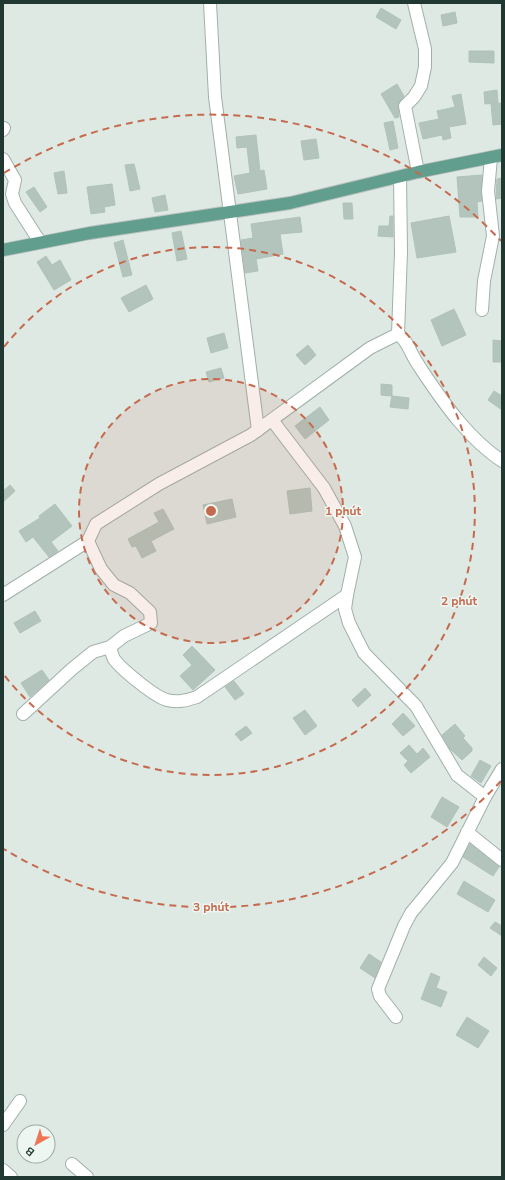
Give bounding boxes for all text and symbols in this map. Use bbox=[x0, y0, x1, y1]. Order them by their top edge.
text: 1 phút bbox=[325, 503, 361, 519]
centre of rings bbox=[204, 504, 218, 518]
text: 2 phút bbox=[441, 593, 477, 609]
text: 3 phút bbox=[193, 899, 229, 915]
north arrow bbox=[16, 1124, 56, 1164]
text: B bbox=[22, 1143, 38, 1160]

